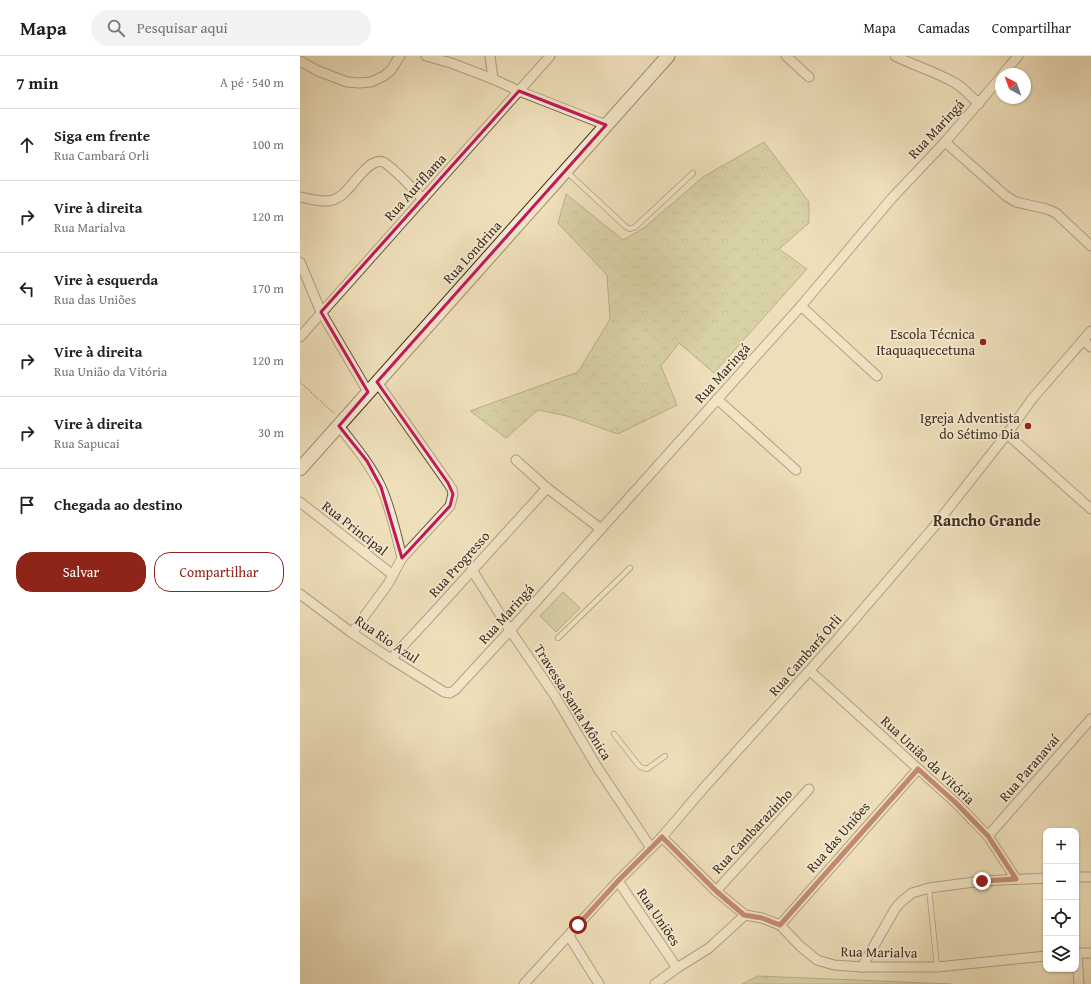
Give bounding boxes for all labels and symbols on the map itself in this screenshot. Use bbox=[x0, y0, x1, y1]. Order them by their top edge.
north arrow bbox=[995, 68, 1031, 104]
street label: Rua Maringá bbox=[903, 95, 969, 163]
street label: Rua Auriflama bbox=[379, 149, 451, 225]
street label: Rua Londrina bbox=[438, 216, 506, 288]
place label: Escola Técnica Itaquaquecetuna bbox=[876, 324, 975, 360]
marker: Escola Técnica Itaquaquecetuna bbox=[978, 337, 988, 347]
street label: Rua Maringá bbox=[690, 338, 755, 407]
place label: Igreja Adventista do Sétimo Dia bbox=[920, 408, 1020, 444]
marker: Igreja Adventista do Sétimo Dia bbox=[1023, 421, 1033, 431]
street label: Rua Principal bbox=[318, 496, 392, 560]
district label: Rancho Grande bbox=[933, 508, 1041, 532]
street label: Rua Progresso bbox=[424, 526, 494, 602]
street label: Rua Maringá bbox=[474, 579, 539, 648]
street label: Rua Rio Azul bbox=[351, 610, 423, 668]
street label: Rua Cambará Orli bbox=[764, 610, 846, 700]
street label: Travessa Santa Mônica bbox=[529, 640, 617, 764]
street label: Rua União da Vitória bbox=[877, 711, 980, 809]
street label: Rua Paranavaí bbox=[994, 729, 1065, 806]
street label: Rua Cambarazinho bbox=[707, 784, 797, 878]
street label: Rua das Uniões bbox=[801, 797, 875, 877]
route end bbox=[973, 872, 991, 890]
street label: Rua Uniões bbox=[632, 884, 686, 950]
route start bbox=[569, 916, 587, 934]
street label: Rua Marialva bbox=[840, 941, 918, 963]

